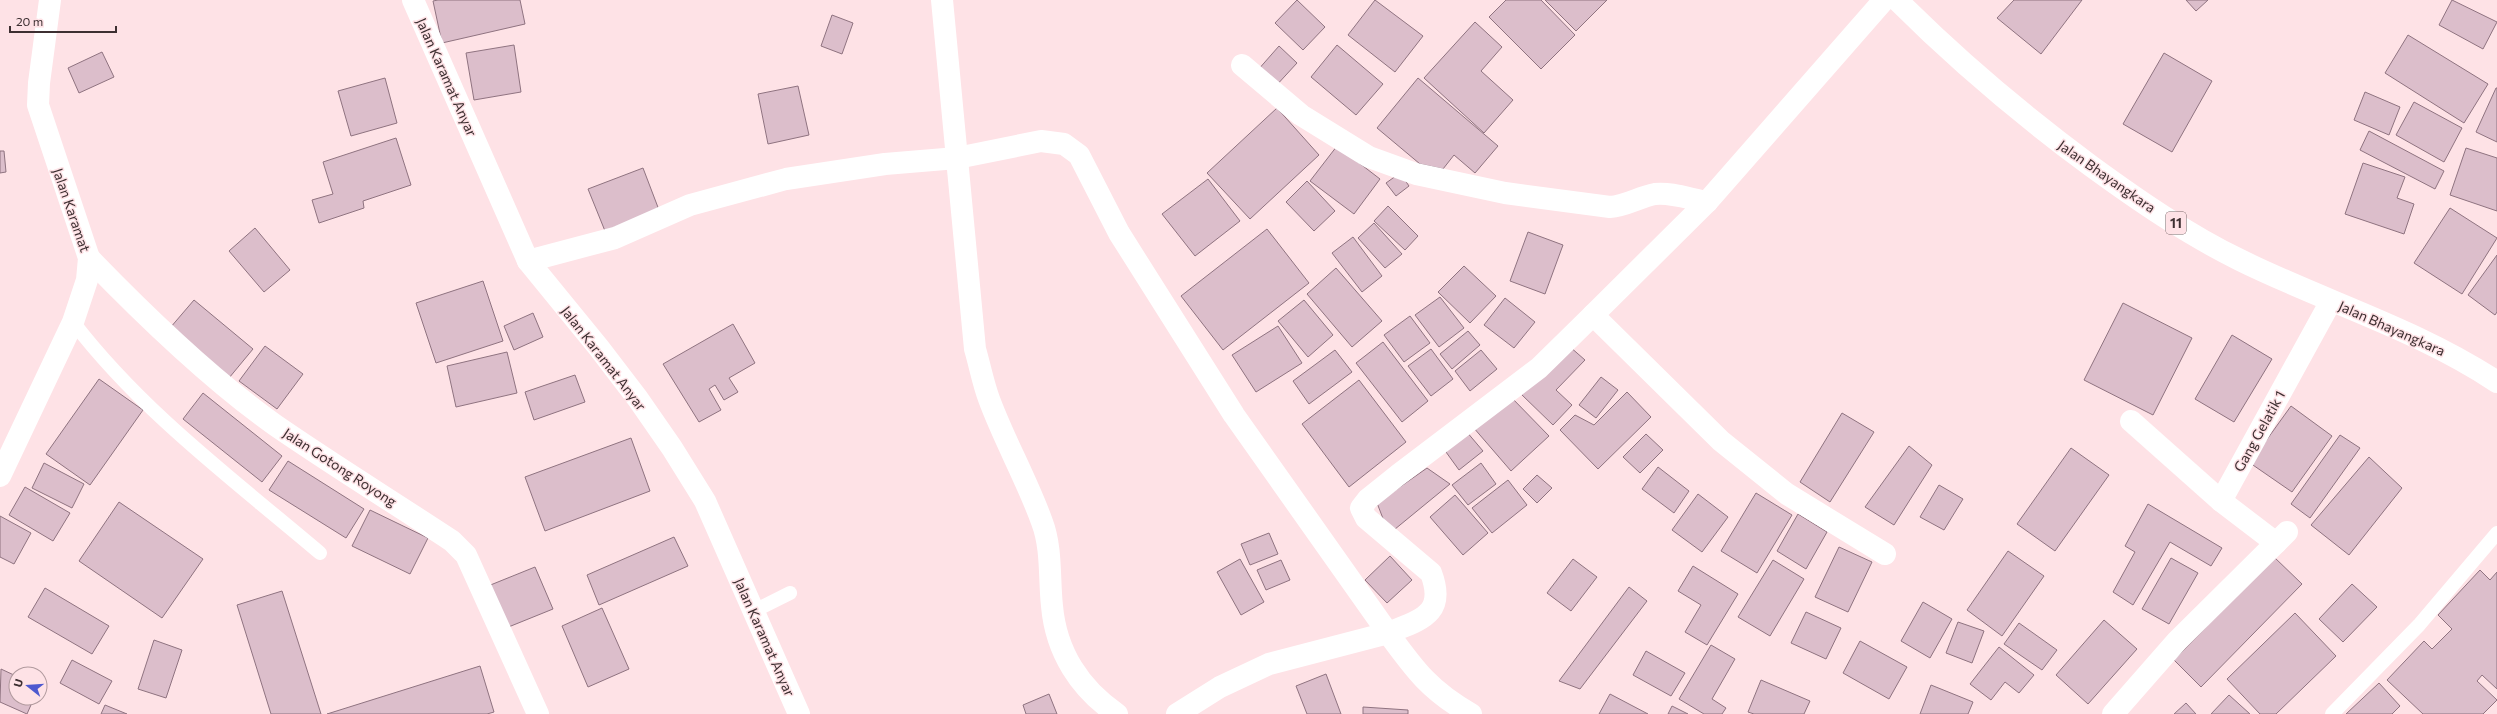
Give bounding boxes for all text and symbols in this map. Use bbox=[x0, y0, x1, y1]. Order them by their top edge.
scale bar bbox=[10, 8, 116, 34]
text: 20 m bbox=[16, 14, 43, 28]
street label: Jalan Karamat Anyar bbox=[413, 15, 481, 139]
street label: Jalan Bhayangkara bbox=[2055, 136, 2159, 216]
street label: Jalan Karamat bbox=[50, 166, 94, 254]
road number: 11 bbox=[2166, 212, 2186, 234]
street label: Jalan Bhayangkara bbox=[2336, 297, 2448, 359]
street label: Jalan Karamat Anyar bbox=[558, 302, 650, 414]
street label: Gang Gelatik 1 bbox=[2230, 388, 2288, 474]
street label: Jalan Gotong Royong bbox=[280, 424, 400, 510]
street label: Jalan Karamat Anyar bbox=[731, 575, 799, 699]
north arrow bbox=[8, 666, 48, 706]
text: U bbox=[11, 677, 25, 689]

